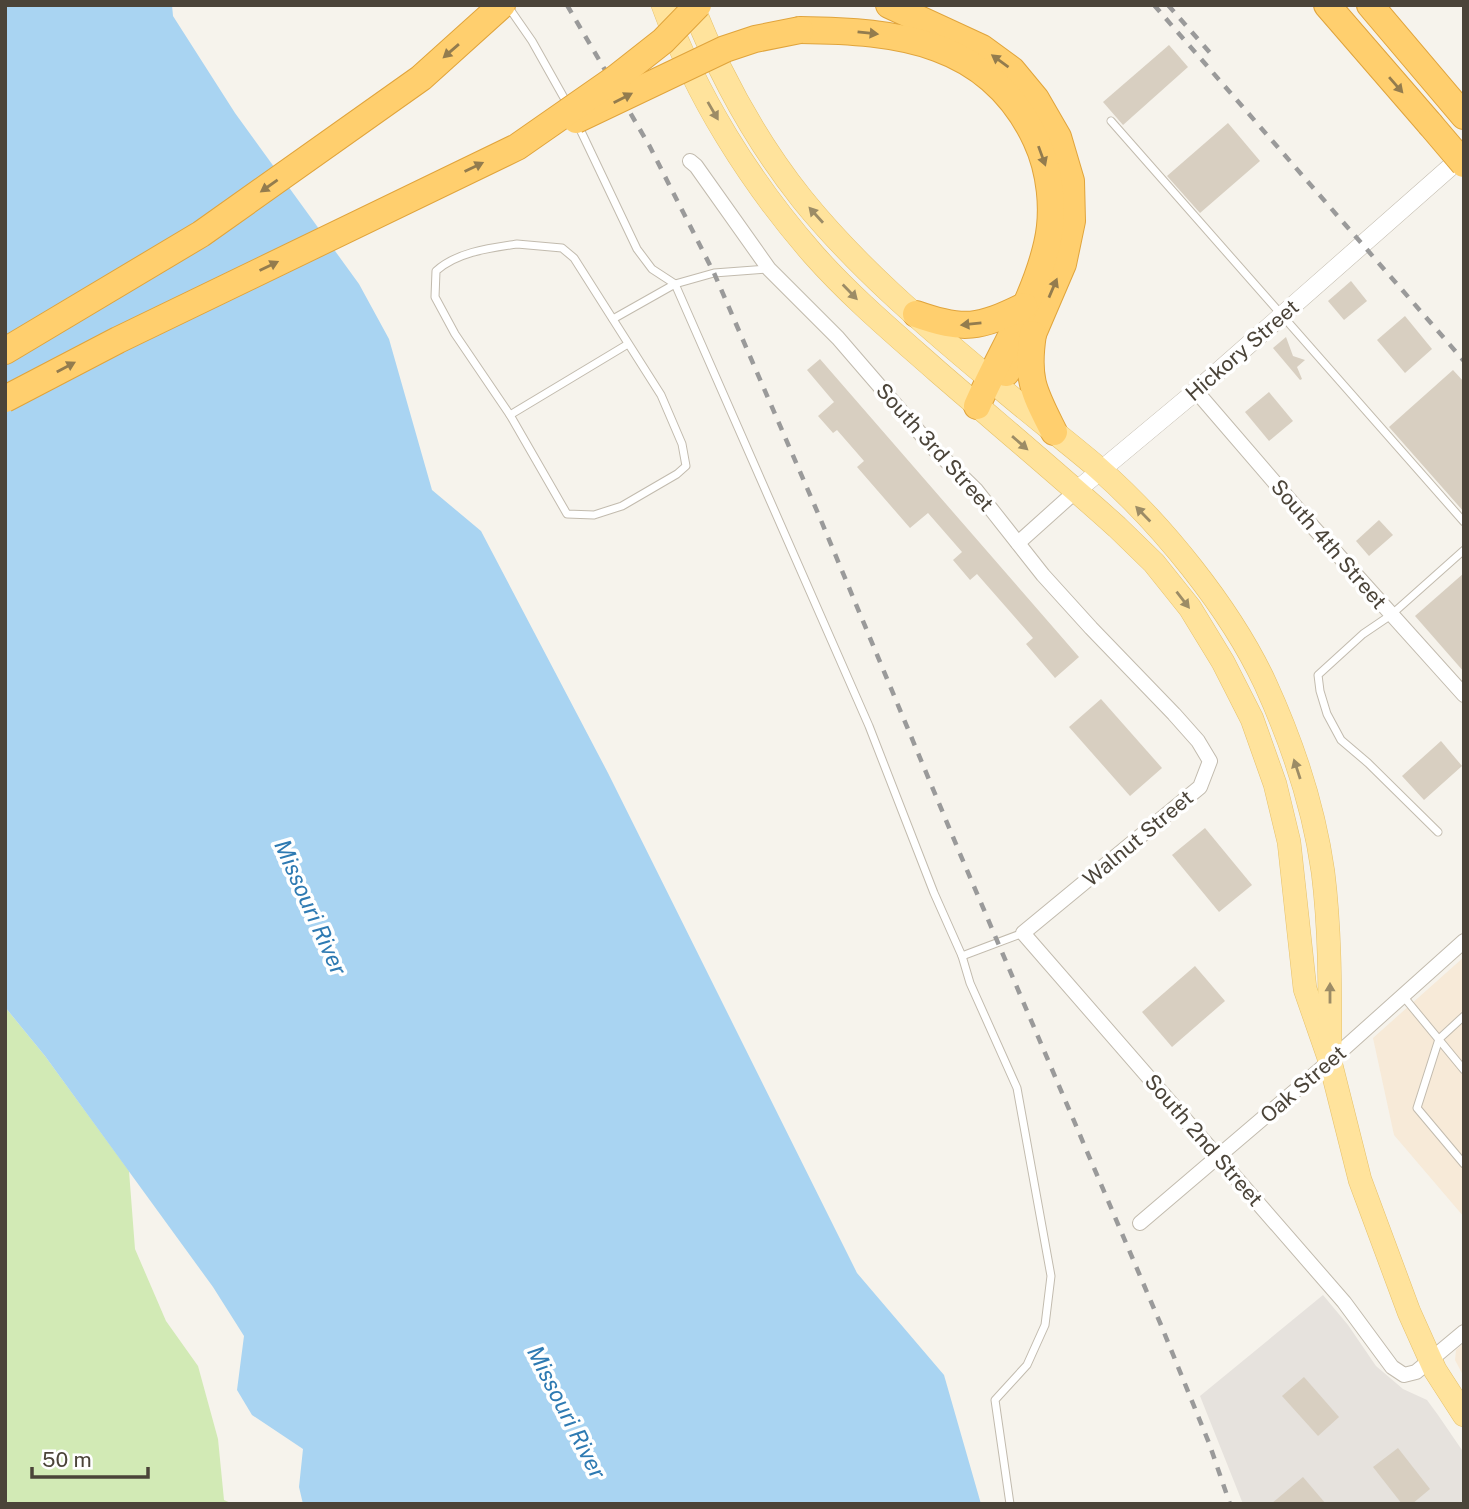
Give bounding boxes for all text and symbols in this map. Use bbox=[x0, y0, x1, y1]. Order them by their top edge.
one-way arrow bbox=[858, 27, 880, 38]
one-way arrow bbox=[443, 43, 460, 58]
one-way arrow bbox=[991, 54, 1009, 68]
one-way arrow bbox=[1388, 76, 1404, 94]
one-way arrow bbox=[613, 93, 633, 104]
one-way arrow bbox=[707, 102, 719, 121]
one-way arrow bbox=[1037, 146, 1048, 167]
one-way arrow bbox=[464, 161, 484, 173]
one-way arrow bbox=[260, 179, 278, 193]
one-way arrow bbox=[808, 206, 824, 224]
one-way arrow bbox=[259, 260, 279, 271]
one-way arrow bbox=[1048, 277, 1059, 298]
one-way arrow bbox=[842, 284, 858, 300]
street label: Hickory Street bbox=[1180, 294, 1304, 406]
one-way arrow bbox=[960, 319, 982, 330]
one-way arrow bbox=[56, 362, 76, 374]
street label: South 3rd Street bbox=[871, 378, 999, 516]
one-way arrow bbox=[1011, 435, 1029, 451]
street label: South 4th Street bbox=[1266, 474, 1392, 614]
one-way arrow bbox=[1136, 506, 1152, 523]
one-way arrow bbox=[1176, 591, 1191, 609]
one-way arrow bbox=[1291, 759, 1302, 780]
street label: Walnut Street bbox=[1078, 785, 1198, 891]
water label: Missouri River bbox=[269, 835, 353, 979]
one-way arrow bbox=[1324, 982, 1336, 1004]
street label: Oak Street bbox=[1255, 1040, 1351, 1128]
street label: South 2nd Street bbox=[1140, 1069, 1268, 1211]
water label: Missouri River bbox=[522, 1341, 612, 1483]
scale bar bbox=[32, 1436, 147, 1480]
text: 50 m bbox=[42, 1447, 92, 1472]

